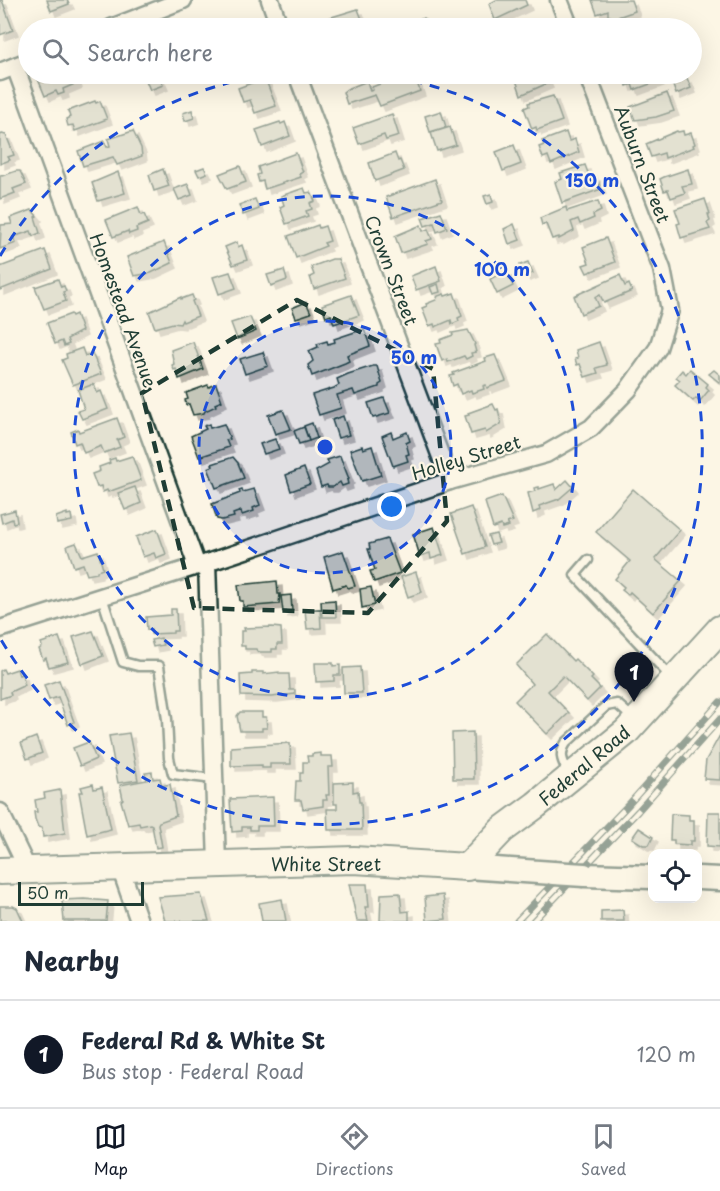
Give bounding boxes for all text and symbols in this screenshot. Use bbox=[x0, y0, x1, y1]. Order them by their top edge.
search box bbox=[18, 18, 702, 84]
icon: search bbox=[39, 35, 72, 68]
text: Search here bbox=[87, 35, 213, 68]
street label: Auburn Street bbox=[608, 101, 678, 227]
text: 150 m bbox=[565, 166, 619, 193]
street label: Crown Street bbox=[359, 211, 425, 329]
street label: Homestead Avenue bbox=[84, 229, 165, 391]
text: 100 m bbox=[474, 255, 530, 282]
text: 50 m bbox=[391, 343, 437, 370]
street label: Holley Street bbox=[408, 428, 524, 486]
centre of rings bbox=[315, 437, 335, 457]
your location bbox=[377, 492, 406, 521]
pin: 1 bbox=[614, 652, 654, 702]
street label: Federal Road bbox=[532, 719, 636, 811]
map controls bbox=[648, 849, 702, 903]
button: locate bbox=[648, 849, 702, 903]
street label: White Street bbox=[271, 850, 381, 877]
scale bar bbox=[18, 879, 144, 906]
text: 50 m bbox=[27, 880, 68, 904]
text: Nearby bbox=[24, 941, 119, 980]
text: Federal Rd & White St bbox=[81, 1023, 325, 1056]
text: 1 bbox=[39, 1039, 48, 1069]
text: 120 m bbox=[637, 1039, 696, 1069]
text: Bus stop · Federal Road bbox=[81, 1056, 304, 1086]
tab: Map bbox=[94, 1120, 128, 1180]
tab: Directions bbox=[315, 1120, 393, 1180]
tab: Saved bbox=[581, 1120, 626, 1180]

